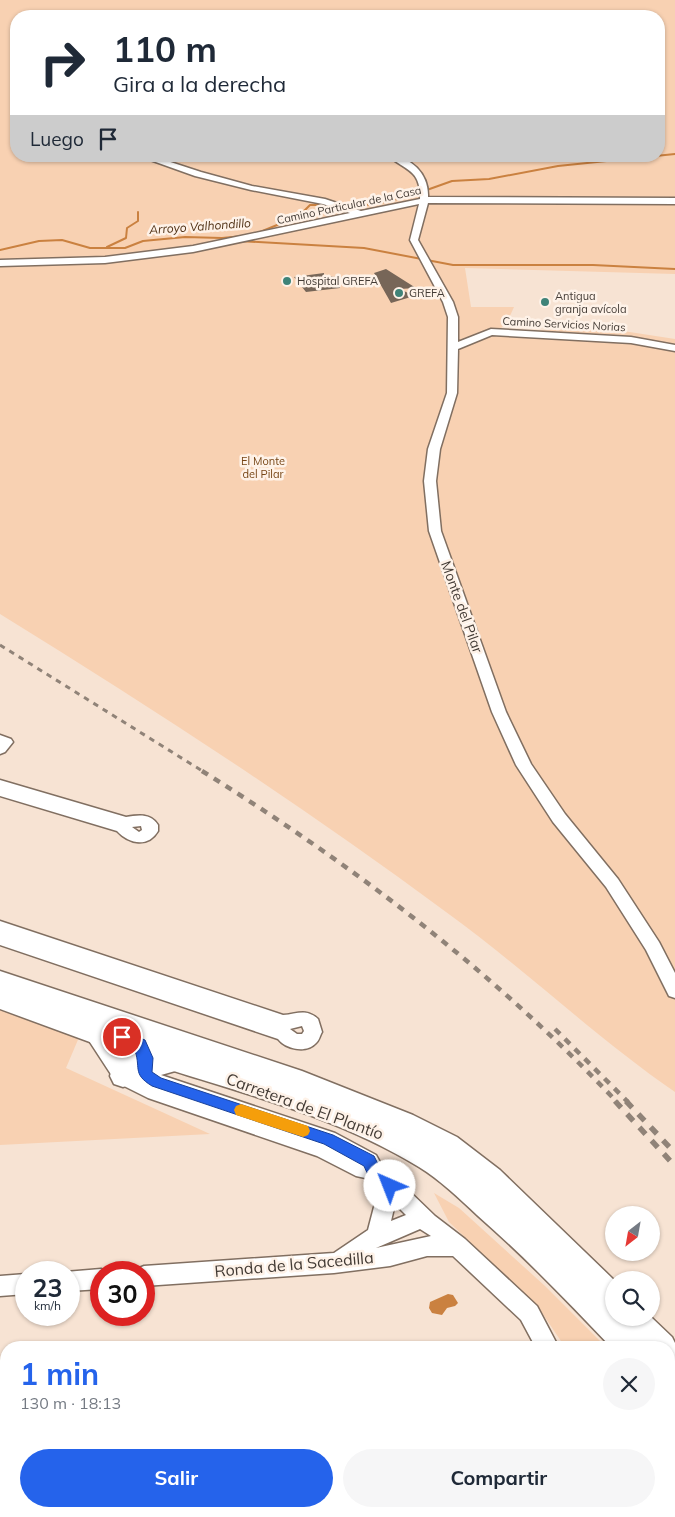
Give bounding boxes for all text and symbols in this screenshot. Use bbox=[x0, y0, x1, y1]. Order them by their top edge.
text: 110 m bbox=[113, 27, 217, 71]
icon: right bbox=[30, 30, 95, 95]
text: Gira a la derecha bbox=[113, 70, 286, 98]
icon: arrive bbox=[94, 125, 122, 153]
text: Luego bbox=[30, 127, 84, 151]
street label: Camino Particular de la Casa bbox=[275, 183, 423, 227]
water label: Arroyo Valhondillo bbox=[148, 215, 251, 237]
place label: Hospital GREFA bbox=[297, 274, 378, 288]
marker: Hospital GREFA bbox=[281, 275, 293, 287]
place label: GREFA bbox=[409, 286, 445, 300]
marker: GREFA bbox=[393, 287, 405, 299]
place label: Antigua granja avícola bbox=[555, 289, 627, 316]
marker: Antigua granja avícola bbox=[539, 296, 551, 308]
street label: Camino Servicios Norias bbox=[502, 314, 626, 334]
park label: El Monte del Pilar bbox=[241, 454, 285, 481]
street label: Monte del Pilar bbox=[437, 559, 487, 656]
pin bbox=[101, 1016, 143, 1058]
icon: arrive bbox=[108, 1023, 136, 1051]
street label: Carretera de El Plantío bbox=[224, 1068, 386, 1144]
position arrow bbox=[363, 1159, 415, 1211]
north arrow bbox=[605, 1206, 660, 1261]
map controls bbox=[605, 1206, 660, 1326]
street label: Ronda de la Sacedilla bbox=[214, 1247, 374, 1281]
speed limit sign: 30 bbox=[90, 1261, 155, 1326]
button: search bbox=[605, 1271, 660, 1326]
text: 23 bbox=[32, 1272, 63, 1303]
text: km/h bbox=[34, 1298, 61, 1313]
text: 1 min bbox=[20, 1355, 99, 1393]
button: close bbox=[603, 1358, 655, 1410]
text: 130 m · 18:13 bbox=[20, 1393, 121, 1413]
button: Salir bbox=[20, 1449, 333, 1507]
button: Compartir bbox=[343, 1449, 655, 1507]

